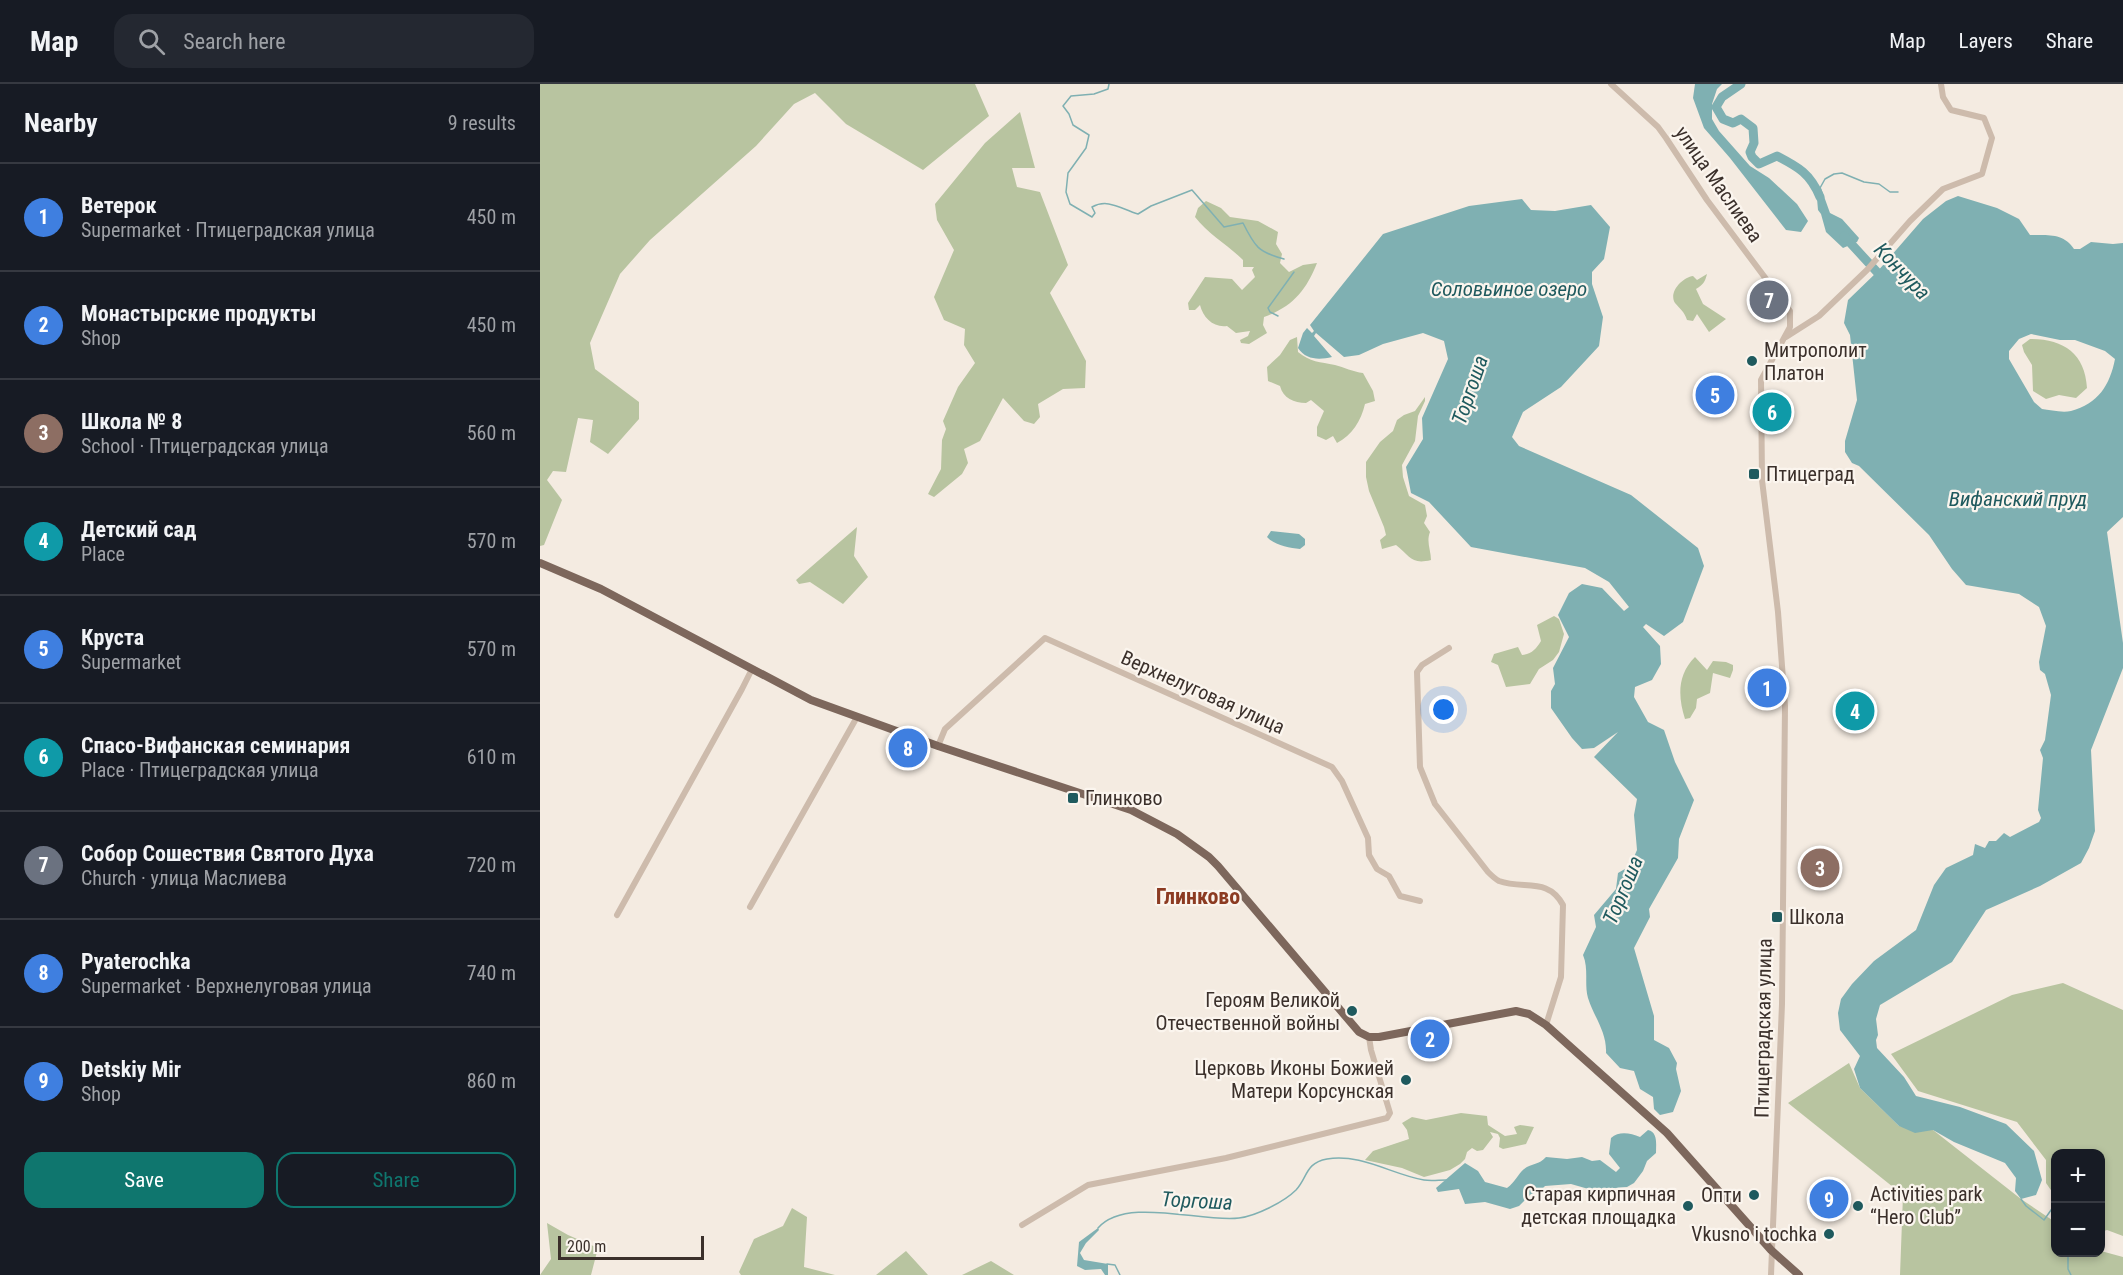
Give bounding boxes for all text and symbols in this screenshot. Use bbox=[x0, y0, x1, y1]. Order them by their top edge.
search box bbox=[114, 14, 534, 68]
text: Map bbox=[30, 25, 78, 58]
icon: search bbox=[135, 25, 168, 58]
text: Search here bbox=[183, 29, 286, 54]
text: Map bbox=[1889, 29, 1926, 53]
text: Layers bbox=[1959, 29, 2013, 53]
text: Share bbox=[2046, 29, 2093, 53]
text: Nearby bbox=[24, 108, 98, 138]
text: 9 results bbox=[448, 111, 516, 135]
street label: улица Маслиева bbox=[1670, 121, 1768, 247]
text: Ветерок bbox=[81, 193, 157, 218]
text: 1 bbox=[38, 205, 49, 229]
text: 450 m bbox=[467, 205, 516, 229]
text: Supermarket · Птицеградская улица bbox=[81, 218, 375, 242]
water label: Кончура bbox=[1869, 238, 1935, 304]
water label: Соловьиное озеро bbox=[1431, 277, 1587, 301]
pin: 7 bbox=[1750, 278, 1788, 322]
text: Монастырские продукты bbox=[81, 301, 316, 326]
text: 2 bbox=[38, 313, 49, 337]
text: 450 m bbox=[467, 313, 516, 337]
text: Shop bbox=[81, 326, 121, 350]
place label: Митрополит Платон bbox=[1764, 338, 1867, 385]
water label: Торгоша bbox=[1447, 352, 1493, 428]
marker: Митрополит Платон bbox=[1745, 354, 1759, 368]
pin: 5 bbox=[1696, 372, 1734, 418]
pin: 6 bbox=[1752, 390, 1792, 434]
text: Школа № 8 bbox=[81, 409, 182, 434]
text: 3 bbox=[38, 421, 49, 445]
text: 560 m bbox=[467, 421, 516, 445]
text: School · Птицеградская улица bbox=[81, 434, 329, 458]
place label: Птицеград bbox=[1766, 462, 1855, 486]
marker: Птицеград bbox=[1747, 467, 1761, 481]
water label: Вифанский пруд bbox=[1949, 487, 2087, 511]
text: Детский сад bbox=[81, 517, 196, 542]
text: 4 bbox=[38, 529, 49, 553]
text: 570 m bbox=[467, 529, 516, 553]
text: Place bbox=[81, 542, 125, 566]
text: Круста bbox=[81, 625, 144, 650]
text: 5 bbox=[38, 637, 49, 661]
text: 570 m bbox=[467, 637, 516, 661]
street label: Верхнелуговая улица bbox=[1118, 645, 1288, 739]
text: Supermarket bbox=[81, 650, 181, 674]
pin: 1 bbox=[1748, 666, 1786, 710]
pin: 4 bbox=[1836, 688, 1874, 734]
your location bbox=[1429, 695, 1458, 724]
pin: 8 bbox=[888, 726, 928, 770]
text: Спасо-Вифанская семинария bbox=[81, 733, 350, 758]
text: 6 bbox=[38, 745, 49, 769]
text: 610 m bbox=[467, 745, 516, 769]
text: Place · Птицеградская улица bbox=[81, 758, 319, 782]
place label: Глинково bbox=[1085, 786, 1163, 810]
marker: Глинково bbox=[1066, 791, 1080, 805]
text: Собор Сошествия Святого Духа bbox=[81, 841, 374, 866]
pin: 3 bbox=[1800, 846, 1840, 890]
water label: Торгоша bbox=[1598, 852, 1648, 928]
text: 7 bbox=[38, 853, 49, 877]
text: 720 m bbox=[467, 853, 516, 877]
text: Church · улица Маслиева bbox=[81, 866, 287, 890]
district label: Глинково bbox=[1156, 884, 1240, 909]
place label: Школа bbox=[1789, 905, 1844, 929]
marker: Школа bbox=[1770, 910, 1784, 924]
street label: Птицеградская улица bbox=[1749, 938, 1777, 1118]
text: Pyaterochka bbox=[81, 949, 191, 974]
text: 8 bbox=[38, 961, 49, 985]
text: 740 m bbox=[467, 961, 516, 985]
text: Supermarket · Верхнелуговая улица bbox=[81, 974, 372, 998]
place label: Героям Великой Отечественной войны bbox=[1155, 988, 1340, 1035]
marker: Героям Великой Отечественной войны bbox=[1345, 1004, 1359, 1018]
pin: 2 bbox=[1410, 1016, 1450, 1062]
place label: Церковь Иконы Божией Матери Корсунская bbox=[1194, 1056, 1394, 1103]
text: Detskiy Mir bbox=[81, 1057, 181, 1082]
text: 9 bbox=[38, 1069, 49, 1093]
text: 860 m bbox=[467, 1069, 516, 1093]
marker: Церковь Иконы Божией Матери Корсунская bbox=[1399, 1073, 1413, 1087]
text: Shop bbox=[81, 1082, 121, 1106]
map controls bbox=[2051, 1149, 2105, 1257]
button: + bbox=[2051, 1149, 2105, 1203]
button: Save bbox=[24, 1152, 264, 1208]
button: Share bbox=[276, 1152, 516, 1208]
pin: 9 bbox=[1810, 1176, 1848, 1222]
place label: Старая кирпичная детская площадка bbox=[1521, 1182, 1676, 1229]
place label: Activities park “Hero Club” bbox=[1870, 1182, 1983, 1229]
place label: Опти bbox=[1701, 1183, 1742, 1207]
water label: Торгоша bbox=[1161, 1187, 1233, 1215]
marker: Опти bbox=[1747, 1188, 1761, 1202]
marker: Старая кирпичная детская площадка bbox=[1681, 1199, 1695, 1213]
marker: Activities park “Hero Club” bbox=[1851, 1199, 1865, 1213]
button: − bbox=[2051, 1203, 2105, 1257]
place label: Vkusno i tochka bbox=[1691, 1222, 1817, 1246]
marker: Vkusno i tochka bbox=[1822, 1227, 1836, 1241]
scale bar bbox=[558, 1233, 704, 1260]
text: 200 m bbox=[567, 1237, 606, 1256]

